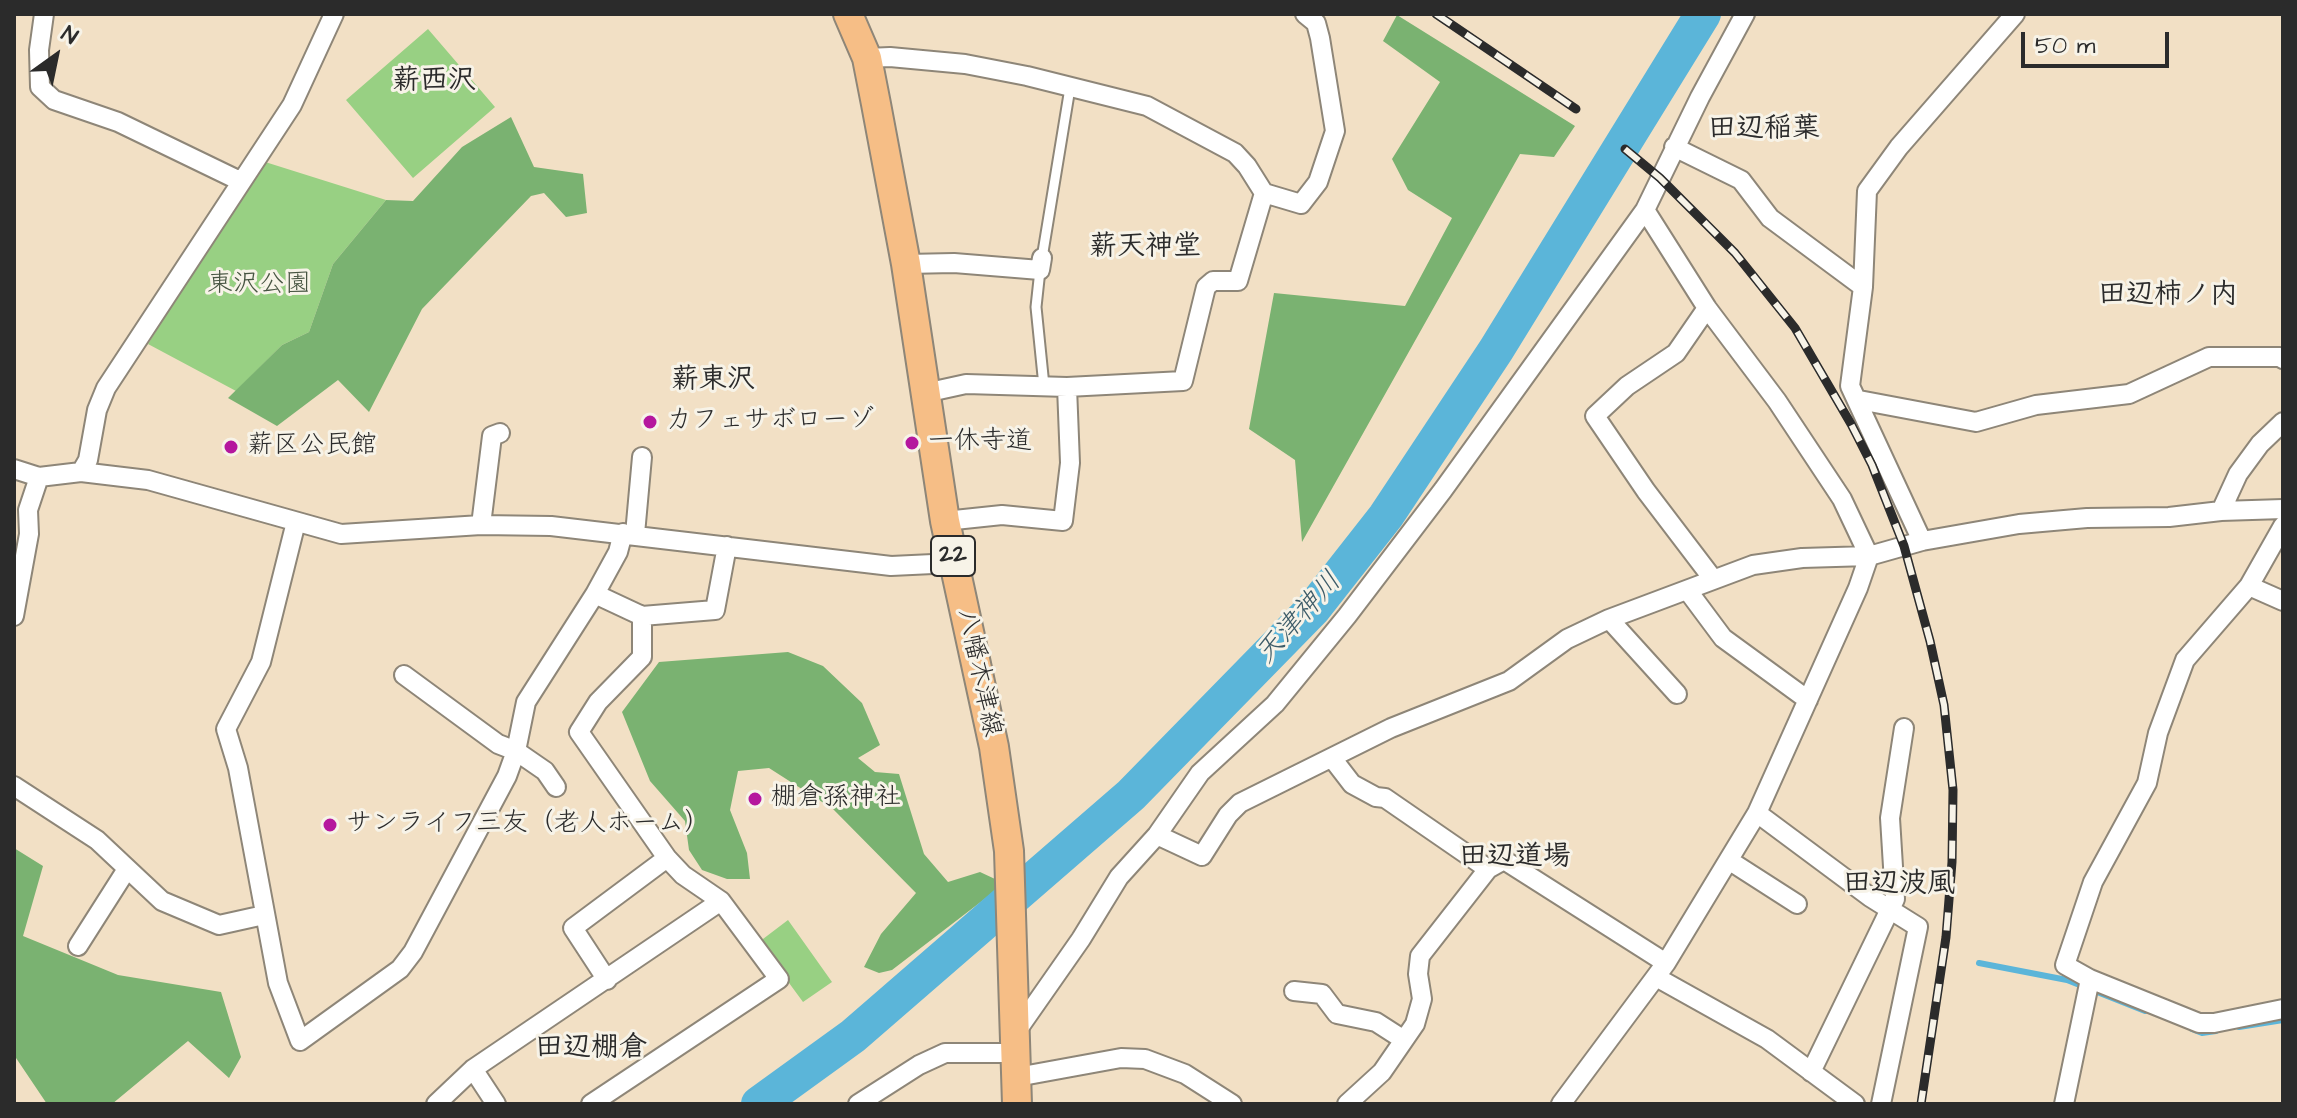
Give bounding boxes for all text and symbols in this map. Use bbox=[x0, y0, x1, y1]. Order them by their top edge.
north arrow bbox=[16, 16, 96, 96]
scale bar bbox=[2025, 16, 2173, 66]
text: N bbox=[55, 19, 84, 52]
text: 50 m bbox=[2035, 29, 2095, 63]
district label: 薪西沢 bbox=[392, 65, 476, 99]
district label: 田辺稲葉 bbox=[1708, 113, 1820, 147]
district label: 薪天神堂 bbox=[1089, 231, 1201, 265]
park label: 東沢公園 bbox=[207, 270, 311, 302]
district label: 田辺柿ノ内 bbox=[2098, 279, 2238, 313]
district label: 薪東沢 bbox=[671, 364, 755, 398]
place label: カフェサボローゾ bbox=[666, 406, 874, 438]
marker: カフェサボローゾ bbox=[641, 413, 659, 431]
place label: 一休寺道 bbox=[928, 427, 1032, 459]
place label: 薪区公民館 bbox=[247, 431, 377, 463]
marker: 一休寺道 bbox=[903, 434, 921, 452]
marker: 薪区公民館 bbox=[222, 438, 240, 456]
road number: 22 bbox=[931, 536, 975, 576]
water label: 天津神川 bbox=[1250, 566, 1350, 672]
street label: 八幡木津線 bbox=[949, 606, 1007, 740]
place label: 棚倉孫神社 bbox=[771, 783, 901, 815]
marker: 棚倉孫神社 bbox=[746, 790, 764, 808]
place label: サンライフ三友（老人ホーム） bbox=[346, 809, 710, 841]
marker: サンライフ三友（老人ホーム） bbox=[321, 816, 339, 834]
district label: 田辺道場 bbox=[1459, 841, 1571, 875]
district label: 田辺波風 bbox=[1843, 868, 1955, 902]
district label: 田辺棚倉 bbox=[535, 1032, 647, 1066]

